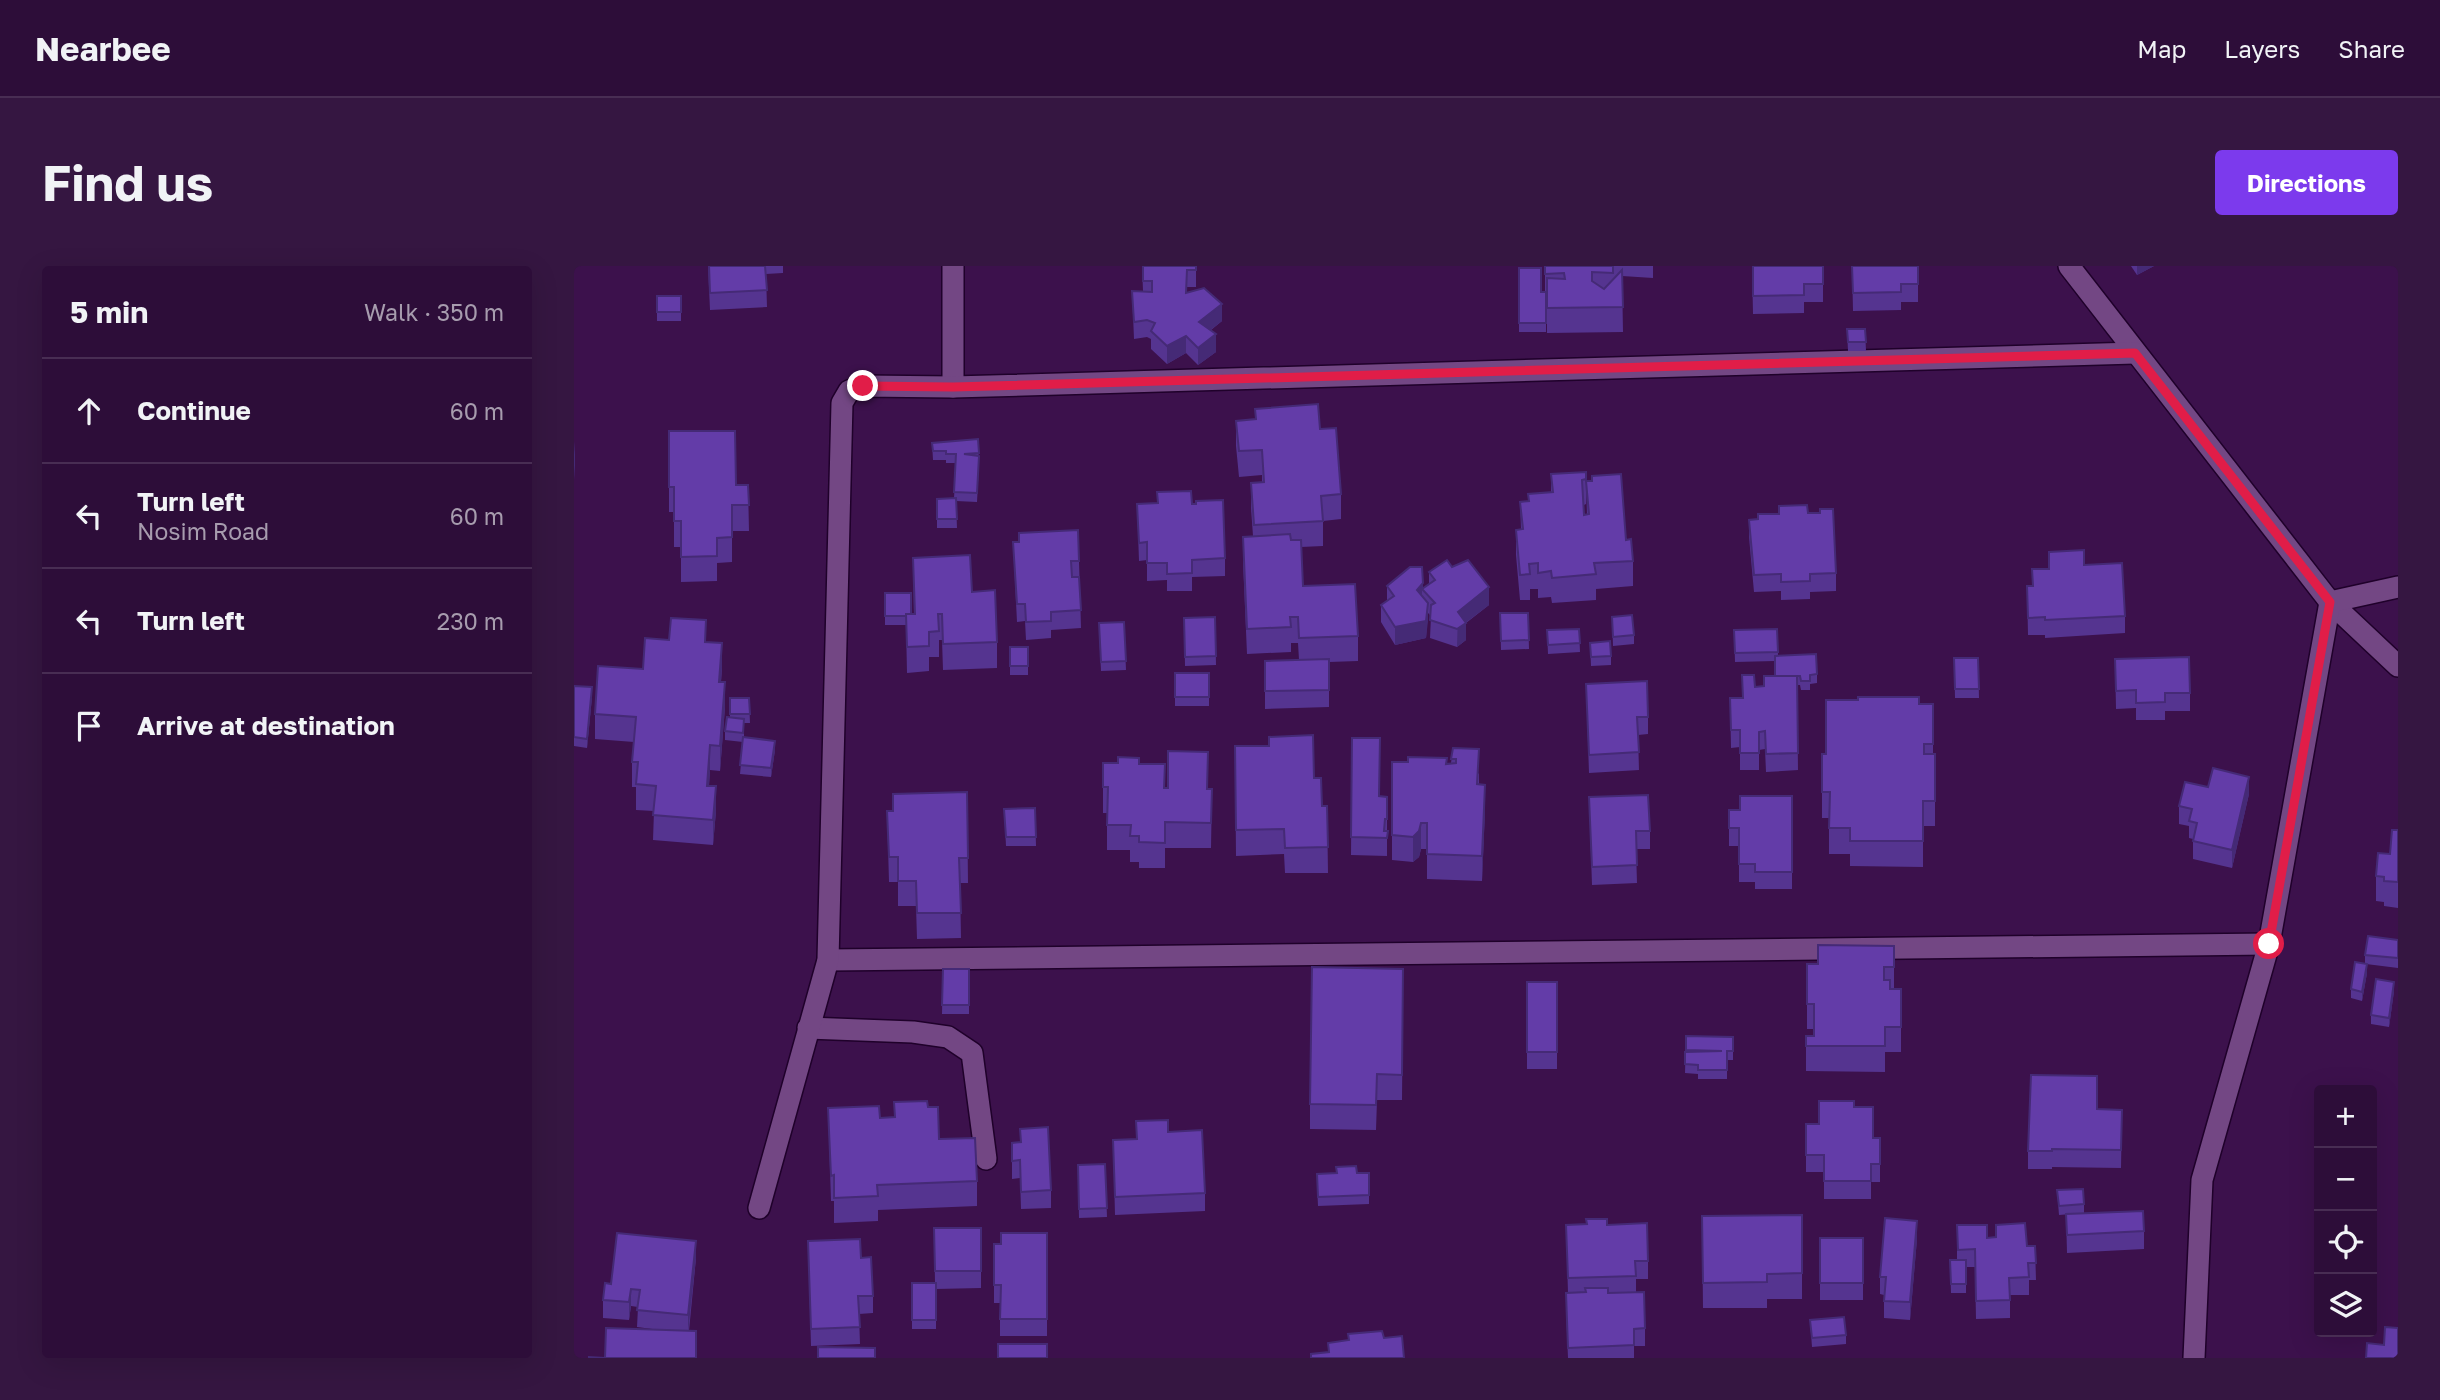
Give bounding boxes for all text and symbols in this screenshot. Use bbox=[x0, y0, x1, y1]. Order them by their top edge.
text: Nearbee bbox=[35, 29, 171, 68]
text: Map bbox=[2137, 34, 2186, 63]
text: Layers bbox=[2224, 34, 2300, 63]
text: Share bbox=[2338, 34, 2405, 63]
button: Directions bbox=[2215, 150, 2398, 215]
text: Find us bbox=[42, 153, 213, 212]
text: 5 min bbox=[70, 294, 148, 330]
text: Walk · 350 m bbox=[364, 298, 504, 326]
route end bbox=[847, 370, 878, 401]
icon: ahead bbox=[70, 392, 108, 430]
text: Continue bbox=[137, 395, 251, 426]
text: 60 m bbox=[450, 397, 504, 425]
text: Turn left bbox=[137, 486, 245, 517]
icon: left bbox=[70, 497, 108, 535]
text: 60 m bbox=[450, 502, 504, 530]
text: Nosim Road bbox=[137, 517, 269, 545]
icon: left bbox=[70, 602, 108, 640]
text: Turn left bbox=[137, 605, 245, 636]
text: 230 m bbox=[437, 607, 504, 635]
icon: arrive bbox=[70, 707, 108, 745]
text: Arrive at destination bbox=[137, 710, 395, 741]
route start bbox=[2253, 928, 2284, 959]
map controls bbox=[2314, 1085, 2377, 1337]
button: + bbox=[2314, 1085, 2377, 1148]
button: − bbox=[2314, 1148, 2377, 1211]
button: locate bbox=[2314, 1211, 2377, 1274]
button: layers bbox=[2314, 1274, 2377, 1337]

